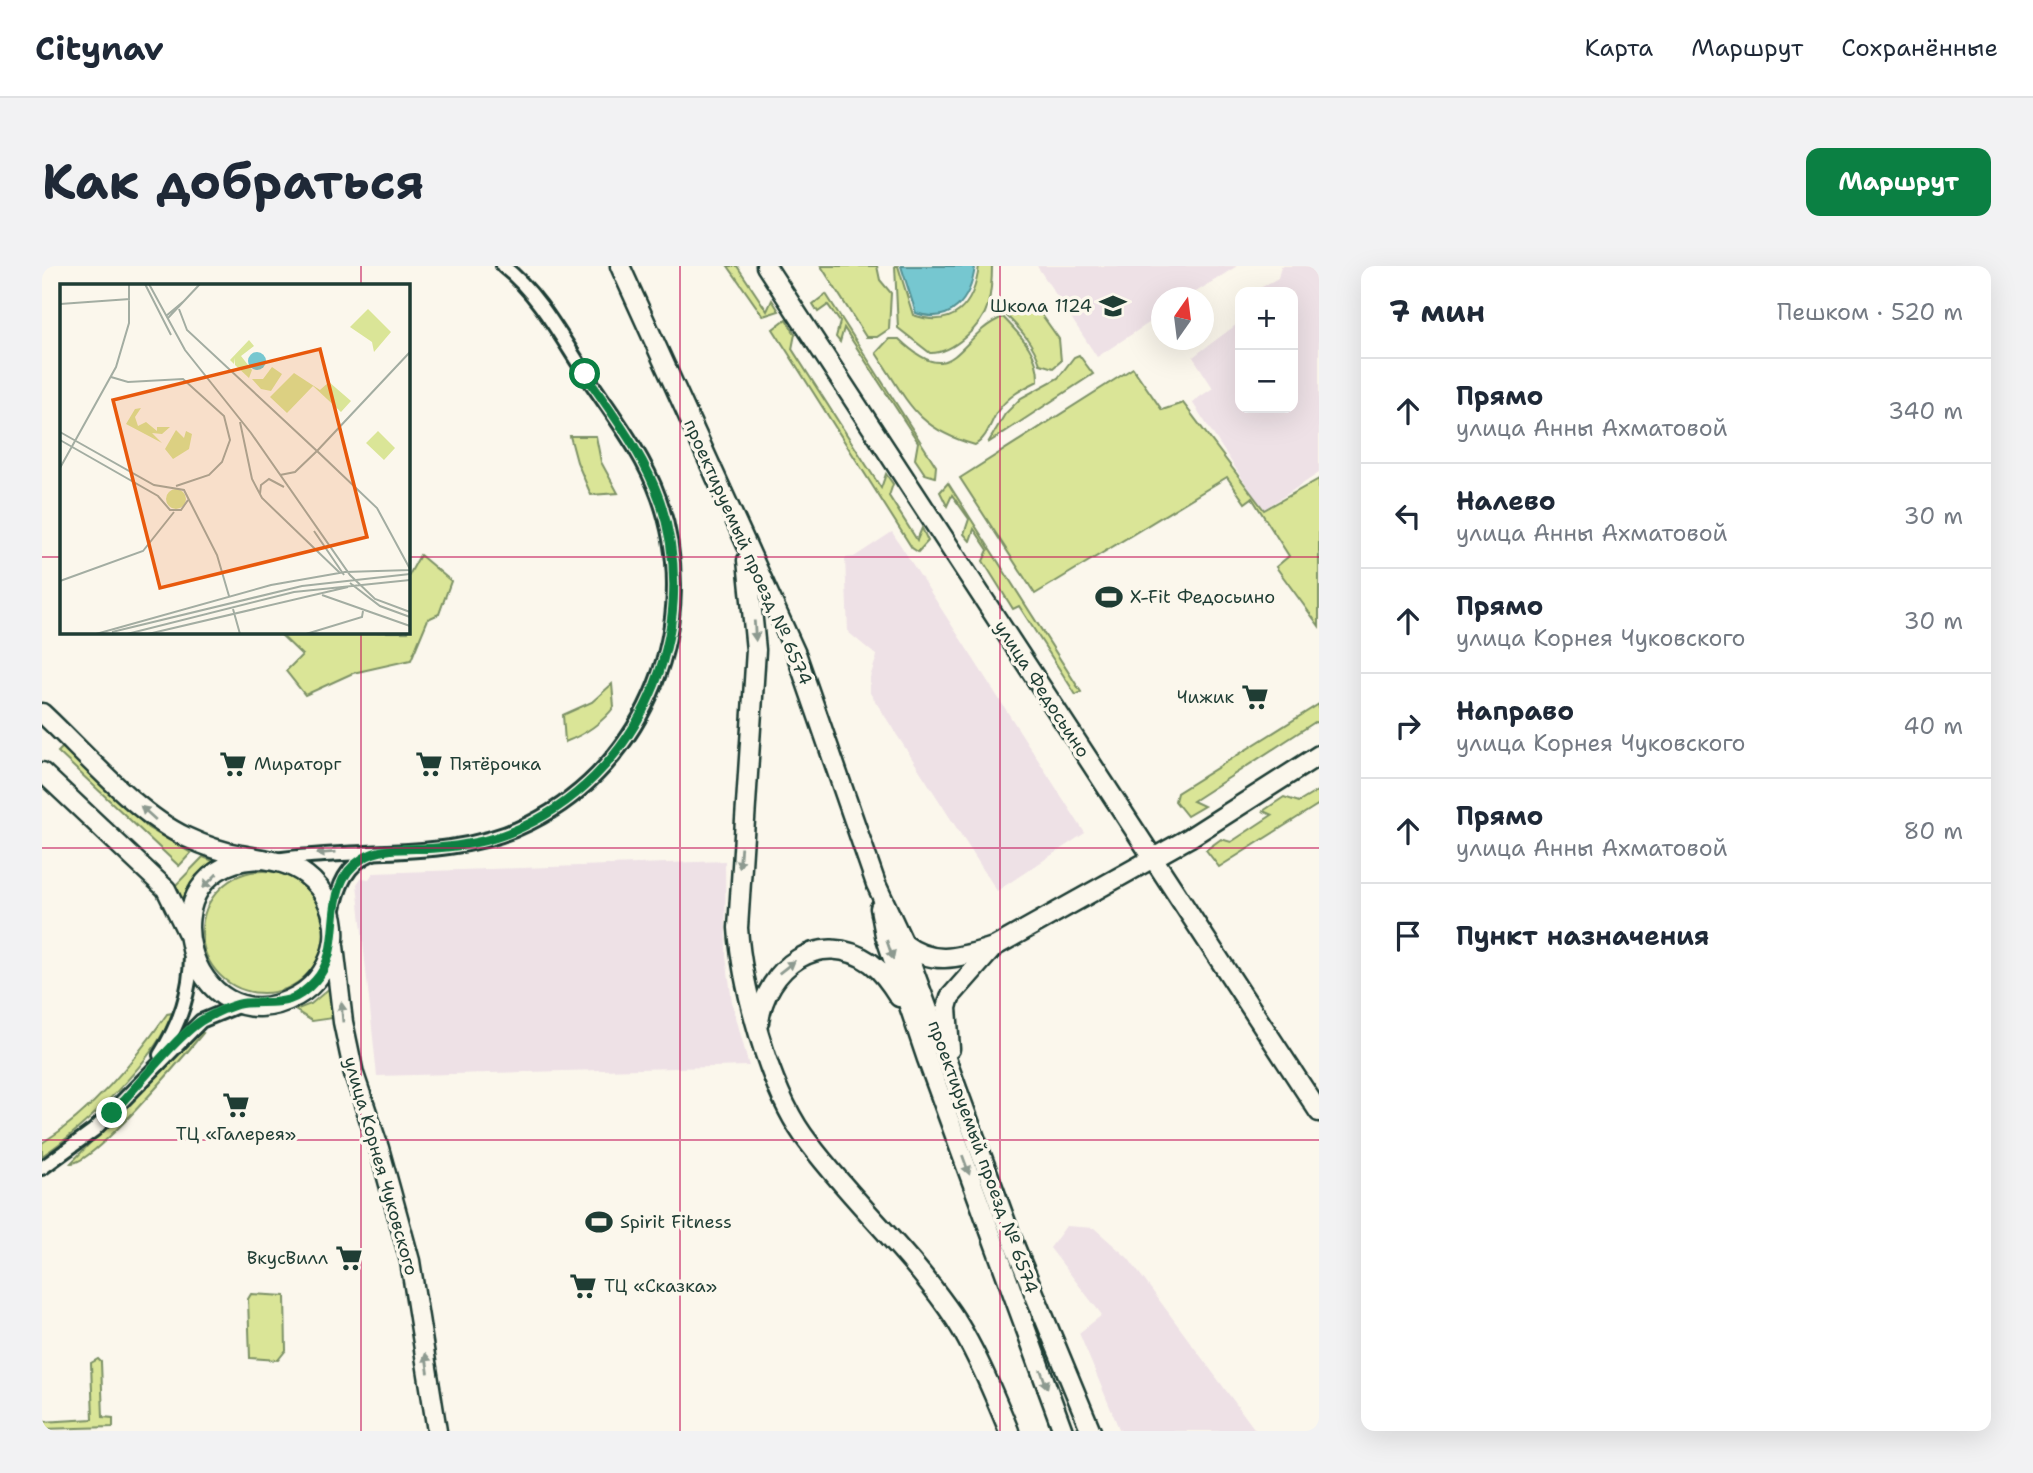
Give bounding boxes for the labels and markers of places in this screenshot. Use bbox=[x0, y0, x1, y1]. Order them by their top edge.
school or university icon: Школа 1124 bbox=[1098, 291, 1128, 321]
place label: Школа 1124 bbox=[990, 294, 1092, 318]
sports icon: X-Fit Федосьино bbox=[1094, 582, 1124, 612]
place label: X-Fit Федосьино bbox=[1130, 585, 1275, 609]
supermarket icon: Чижик bbox=[1240, 682, 1270, 712]
place label: Чижик bbox=[1177, 685, 1234, 709]
supermarket icon: Мираторг bbox=[218, 749, 248, 779]
supermarket icon: Пятёрочка bbox=[414, 749, 444, 779]
place label: Мираторг bbox=[254, 752, 341, 776]
place label: Пятёрочка bbox=[450, 752, 541, 776]
supermarket icon: ТЦ «Галерея» bbox=[221, 1090, 251, 1120]
place label: ТЦ «Галерея» bbox=[176, 1122, 296, 1146]
sports icon: Spirit Fitness bbox=[584, 1207, 614, 1237]
place label: Spirit Fitness bbox=[620, 1210, 732, 1234]
supermarket icon: ВкусВилл bbox=[334, 1243, 364, 1273]
place label: ВкусВилл bbox=[247, 1246, 328, 1270]
supermarket icon: ТЦ «Сказка» bbox=[568, 1271, 598, 1301]
place label: ТЦ «Сказка» bbox=[604, 1274, 717, 1298]

